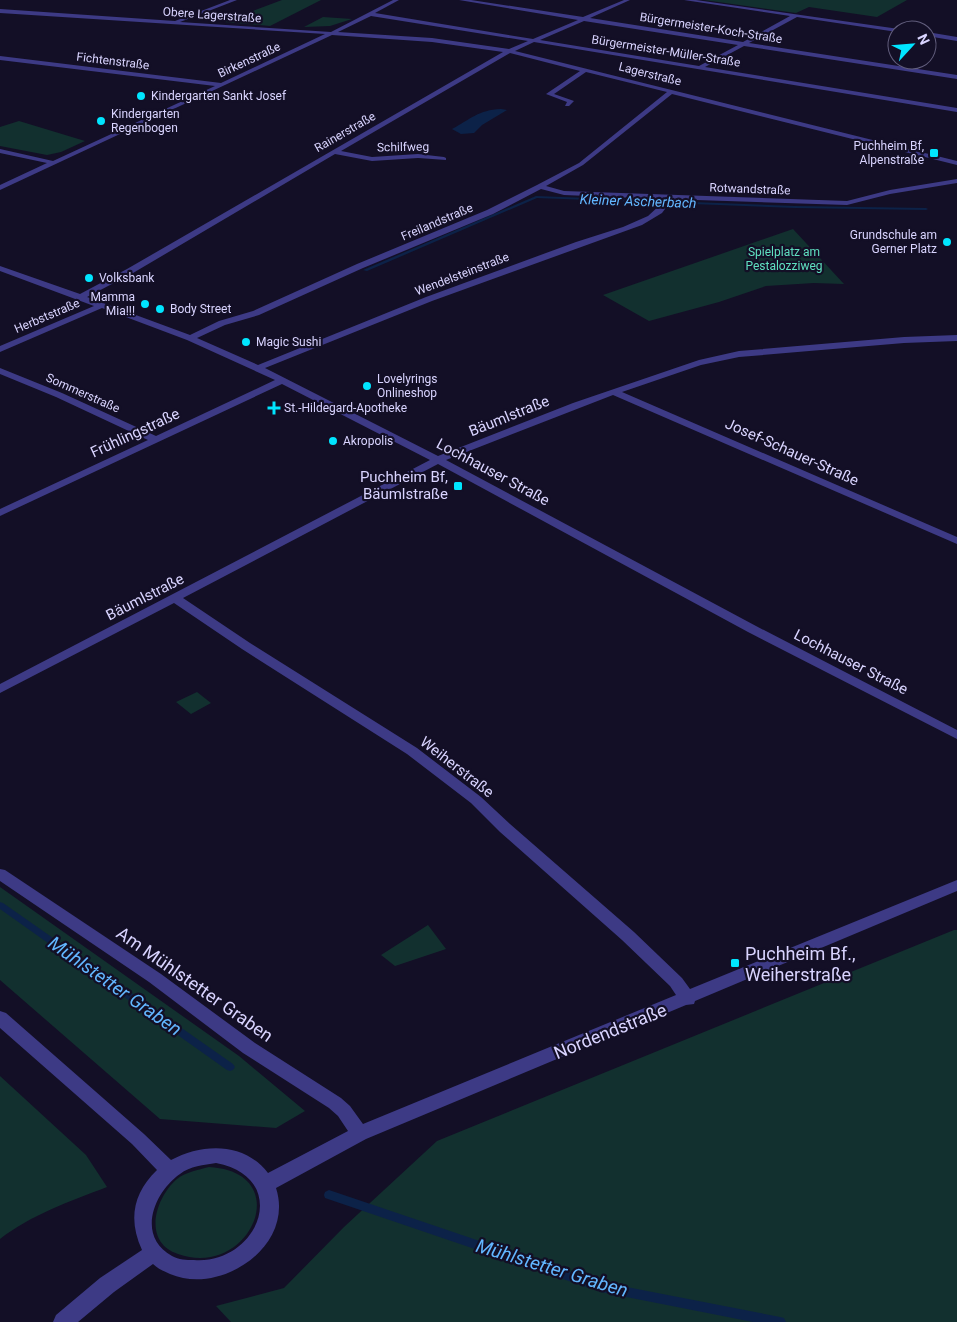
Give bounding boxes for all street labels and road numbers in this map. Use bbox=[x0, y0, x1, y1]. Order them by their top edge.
street label: Obere Lagerstraße bbox=[162, 5, 262, 25]
street label: Bürgermeister-Koch-Straße bbox=[639, 10, 783, 46]
street label: Bürgermeister-Müller-Straße bbox=[591, 32, 741, 70]
street label: Birkenstraße bbox=[215, 39, 283, 81]
street label: Fichtenstraße bbox=[76, 50, 150, 72]
street label: Lagerstraße bbox=[617, 59, 683, 89]
street label: Rainerstraße bbox=[312, 109, 378, 155]
street label: Schilfweg bbox=[377, 140, 429, 154]
street label: Rotwandstraße bbox=[709, 181, 791, 197]
street label: Freilandstraße bbox=[399, 201, 475, 243]
street label: Wendelsteinstraße bbox=[413, 250, 511, 298]
street label: Herbststraße bbox=[12, 296, 82, 336]
street label: Sommerstraße bbox=[44, 370, 122, 416]
street label: Bäumlstraße bbox=[466, 392, 552, 440]
street label: Frühlingstraße bbox=[88, 405, 182, 461]
street label: Josef-Schauer-Straße bbox=[722, 414, 862, 490]
street label: Lochhauser Straße bbox=[433, 435, 553, 509]
street label: Bäumlstraße bbox=[103, 570, 187, 624]
street label: Lochhauser Straße bbox=[791, 625, 911, 699]
street label: Weiherstraße bbox=[417, 733, 497, 801]
street label: Am Mühlstetter Graben bbox=[113, 922, 277, 1046]
street label: Nordendstraße bbox=[551, 999, 669, 1063]

